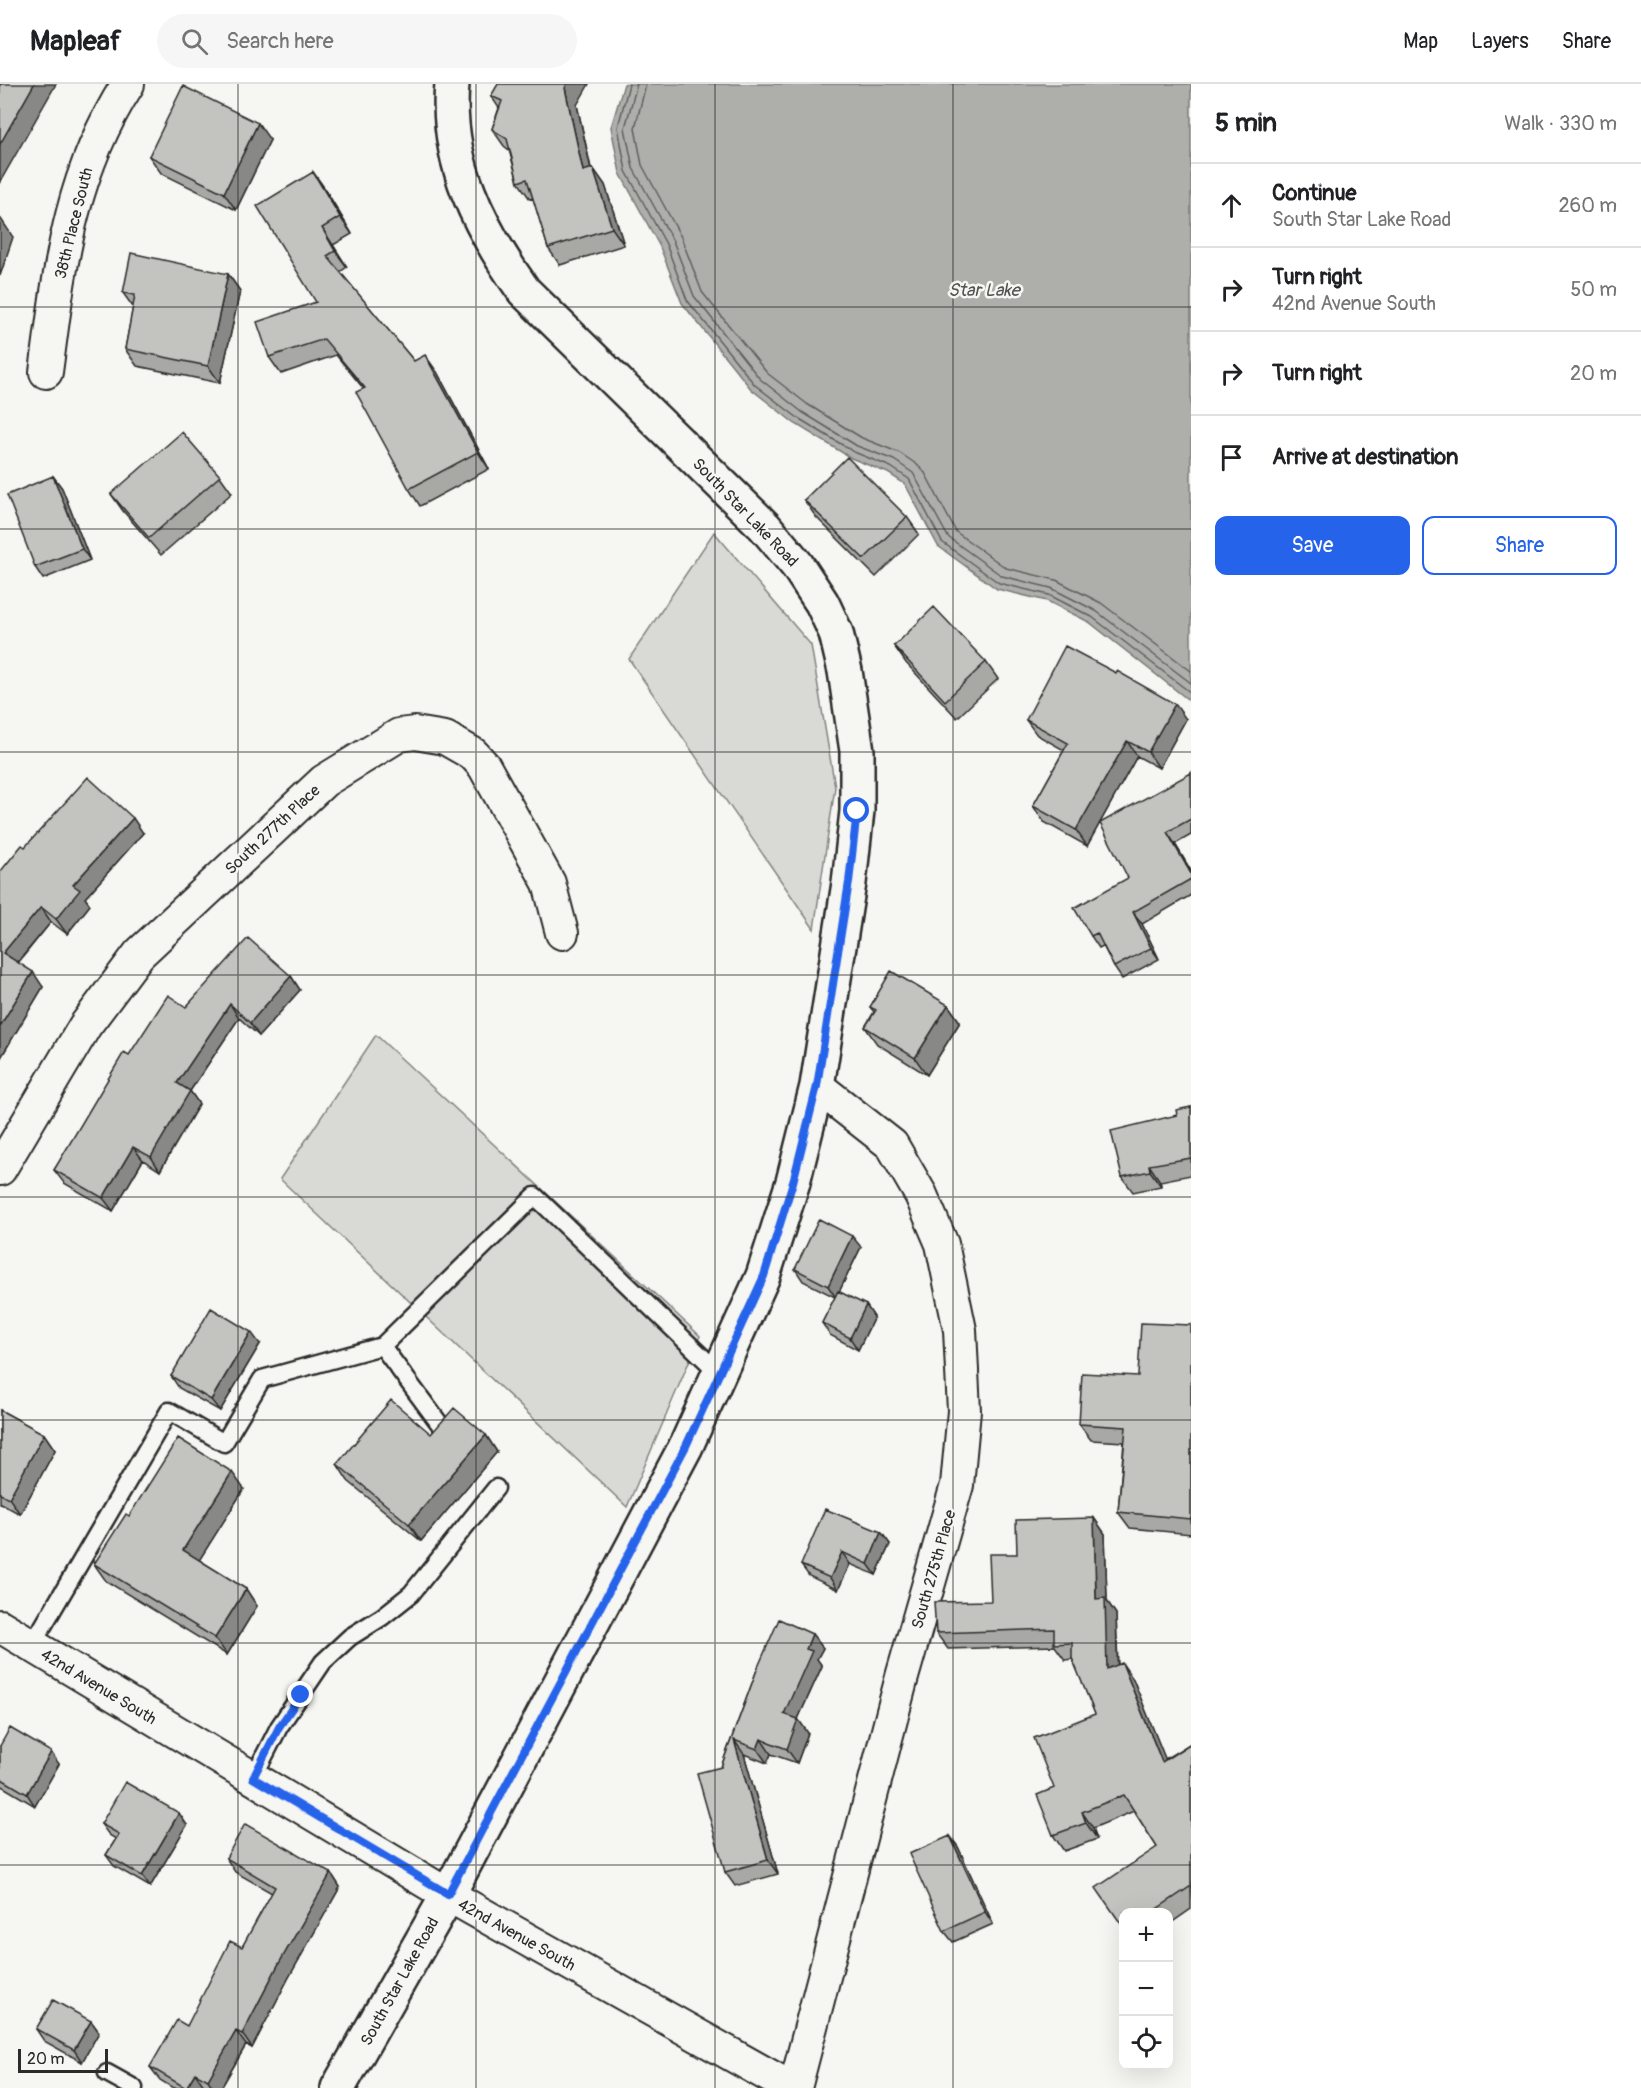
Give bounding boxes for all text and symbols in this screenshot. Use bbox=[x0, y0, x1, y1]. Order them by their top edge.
search box bbox=[157, 14, 577, 68]
text: Mapleaf bbox=[30, 24, 121, 59]
icon: search bbox=[178, 25, 211, 58]
text: Search here bbox=[226, 27, 334, 55]
text: Map bbox=[1403, 28, 1438, 55]
text: Layers bbox=[1471, 28, 1529, 55]
text: Share bbox=[1562, 28, 1611, 55]
text: 5 min bbox=[1215, 107, 1277, 139]
text: Walk · 330 m bbox=[1504, 111, 1617, 136]
street label: 38th Place South bbox=[50, 166, 97, 281]
text: Continue bbox=[1272, 179, 1356, 207]
icon: ahead bbox=[1215, 189, 1248, 222]
text: 260 m bbox=[1558, 193, 1617, 218]
text: South Star Lake Road bbox=[1272, 207, 1451, 232]
text: Turn right bbox=[1272, 263, 1362, 291]
icon: right bbox=[1215, 273, 1248, 306]
text: 50 m bbox=[1570, 277, 1617, 302]
water label: Star Lake bbox=[948, 279, 1022, 302]
text: 42nd Avenue South bbox=[1272, 291, 1436, 316]
icon: right bbox=[1215, 357, 1248, 390]
text: Turn right bbox=[1272, 359, 1362, 387]
text: 20 m bbox=[1570, 361, 1617, 386]
icon: arrive bbox=[1215, 441, 1248, 474]
text: Arrive at destination bbox=[1272, 443, 1458, 471]
street label: South Star Lake Road bbox=[688, 454, 802, 571]
button: Save bbox=[1215, 516, 1410, 575]
button: Share bbox=[1422, 516, 1617, 575]
street label: South 277th Place bbox=[221, 780, 324, 879]
route start bbox=[843, 797, 869, 823]
street label: South 275th Place bbox=[907, 1507, 961, 1631]
street label: 42nd Avenue South bbox=[37, 1645, 160, 1729]
route end bbox=[287, 1681, 313, 1707]
street label: 42nd Avenue South bbox=[454, 1894, 579, 1975]
map controls bbox=[1119, 1908, 1173, 2070]
button: + bbox=[1119, 1908, 1173, 1962]
street label: South Star Lake Road bbox=[356, 1914, 443, 2049]
button: − bbox=[1119, 1962, 1173, 2016]
button: locate bbox=[1119, 2016, 1173, 2070]
scale bar bbox=[18, 2046, 108, 2074]
text: 20 m bbox=[27, 2049, 65, 2069]

